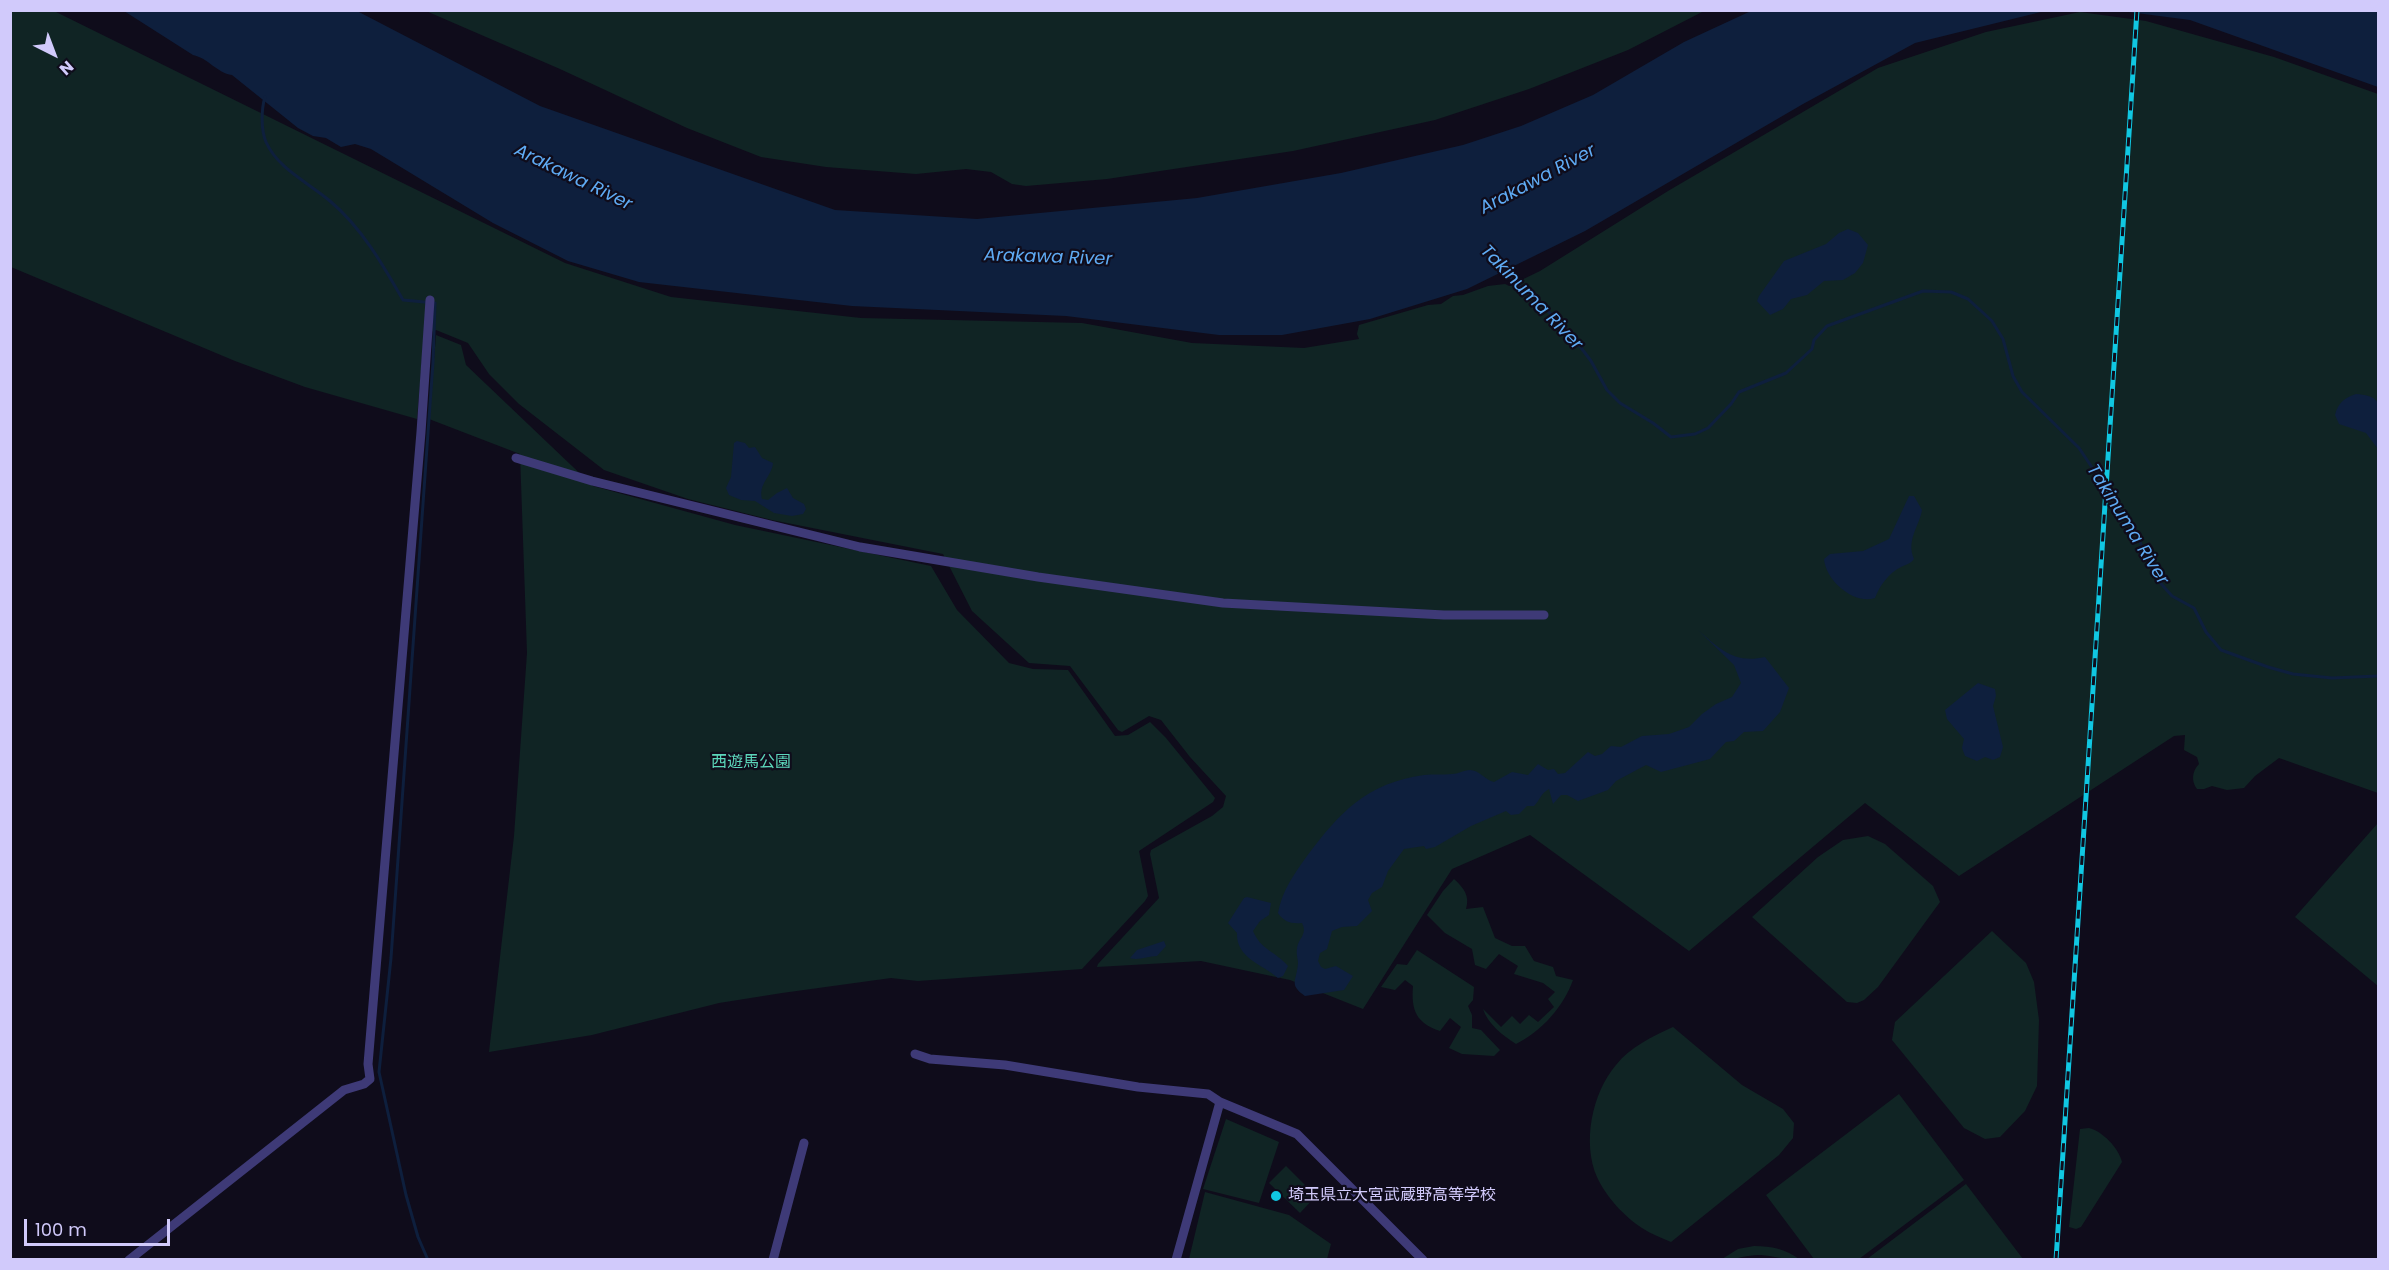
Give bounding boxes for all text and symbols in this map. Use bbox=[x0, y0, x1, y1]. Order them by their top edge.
north arrow bbox=[24, 24, 84, 84]
text: N bbox=[54, 55, 79, 80]
water label: Arakawa River bbox=[511, 140, 635, 216]
water label: Arakawa River bbox=[1476, 140, 1600, 220]
water label: Takinuma River bbox=[1475, 241, 1587, 355]
water label: Arakawa River bbox=[984, 245, 1112, 271]
water label: Takinuma River bbox=[2081, 461, 2173, 589]
park label: 西遊馬公園 bbox=[711, 753, 791, 773]
place label: 埼玉県立大宮武蔵野高等学校 bbox=[1288, 1186, 1496, 1206]
marker: 埼玉県立大宮武蔵野高等学校 bbox=[1269, 1189, 1283, 1203]
scale bar bbox=[27, 1207, 172, 1245]
text: 100 m bbox=[35, 1217, 87, 1242]

